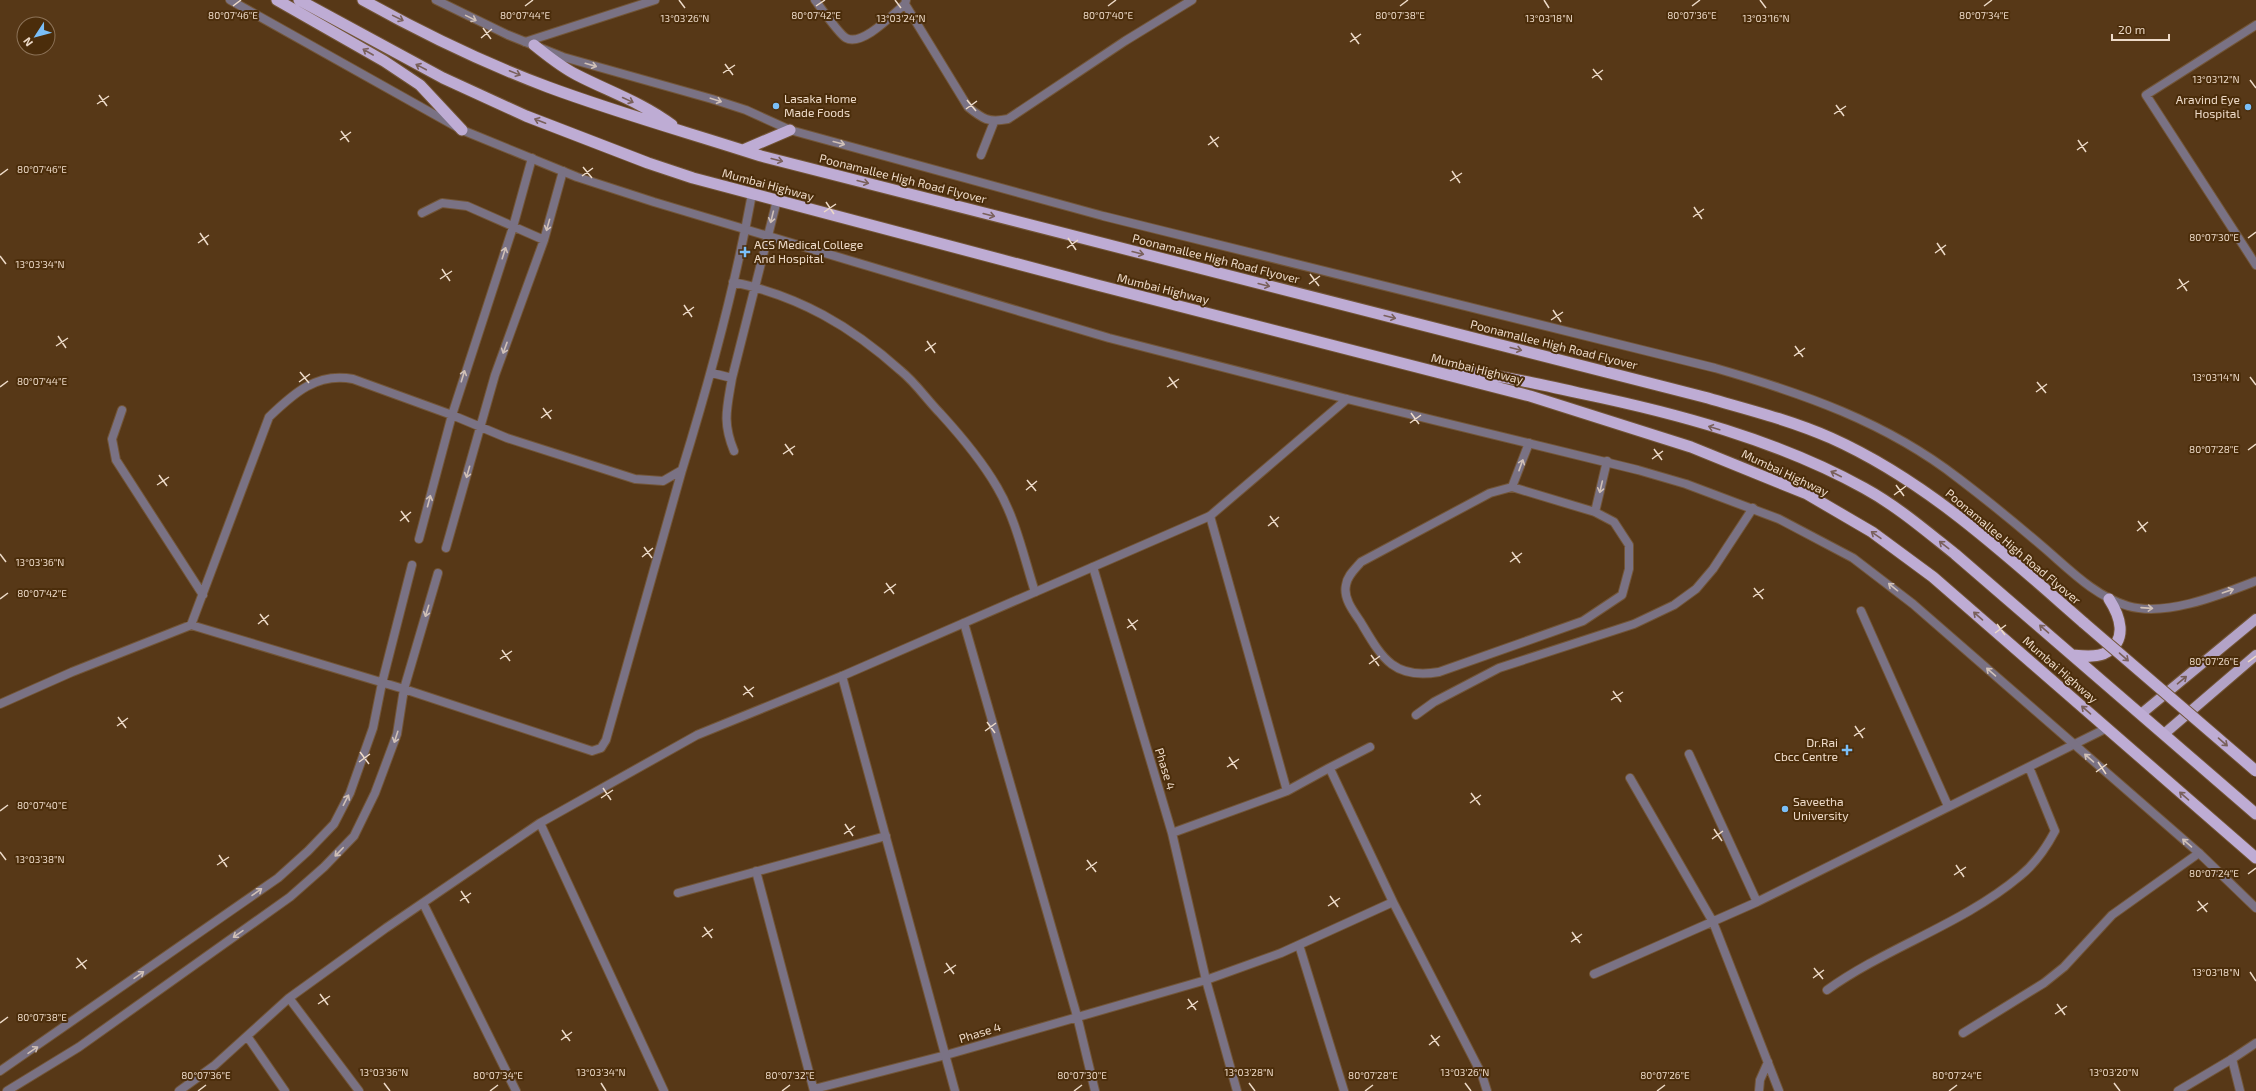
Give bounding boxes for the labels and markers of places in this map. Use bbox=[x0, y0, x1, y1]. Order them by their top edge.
place label: Lasaka Home Made Foods bbox=[784, 91, 857, 119]
place label: Aravind Eye Hospital bbox=[2176, 92, 2240, 120]
marker: Lasaka Home Made Foods bbox=[771, 101, 781, 111]
marker: Aravind Eye Hospital bbox=[2243, 102, 2253, 112]
place label: ACS Medical College And Hospital bbox=[754, 237, 863, 265]
marker: ACS Medical College And Hospital bbox=[739, 246, 751, 258]
place label: Dr.Rai Cbcc Centre bbox=[1774, 735, 1838, 763]
marker: Dr.Rai Cbcc Centre bbox=[1841, 744, 1853, 756]
place label: Saveetha University bbox=[1793, 794, 1849, 822]
marker: Saveetha University bbox=[1780, 804, 1790, 814]

